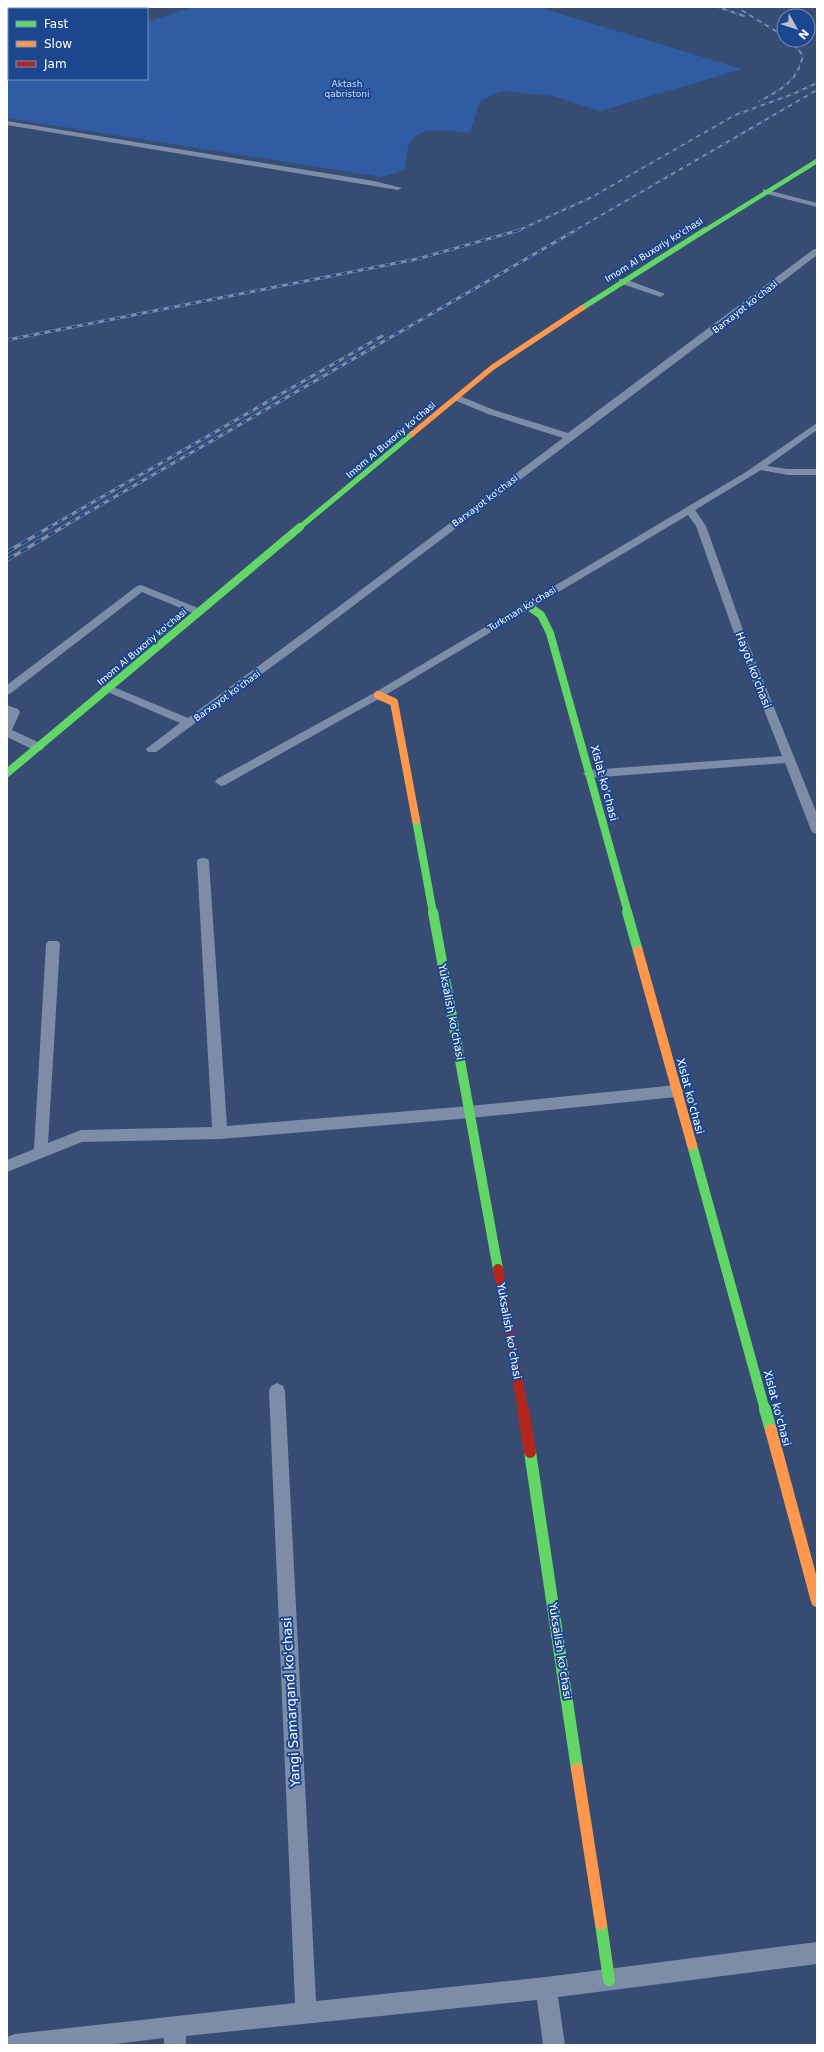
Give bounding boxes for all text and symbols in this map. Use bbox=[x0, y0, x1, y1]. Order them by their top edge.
legend bbox=[8, 8, 148, 80]
north arrow bbox=[776, 8, 816, 48]
text: Fast bbox=[44, 17, 68, 31]
text: N bbox=[795, 26, 811, 42]
text: Slow bbox=[44, 37, 72, 51]
text: Jam bbox=[43, 57, 67, 71]
park label: Aktash qabristoni bbox=[324, 79, 370, 99]
street label: Imom Al Buxoriy ko'chasi bbox=[603, 216, 705, 284]
street label: Barxayot ko'chasi bbox=[711, 279, 779, 335]
street label: Imom Al Buxoriy ko'chasi bbox=[344, 400, 438, 480]
street label: Barxayot ko'chasi bbox=[450, 473, 520, 529]
street label: Turkman ko'chasi bbox=[485, 585, 558, 634]
street label: Imom Al Buxoriy ko'chasi bbox=[95, 607, 189, 687]
street label: Hayot ko'chasi bbox=[733, 630, 773, 710]
street label: Barxayot ko'chasi bbox=[192, 669, 262, 723]
street label: Xislat ko'chasi bbox=[588, 744, 620, 822]
street label: Yuksalish ko'chasi bbox=[435, 962, 467, 1061]
street label: Xislat ko'chasi bbox=[674, 1057, 706, 1135]
street label: Yuksalish ko'chasi bbox=[494, 1281, 524, 1380]
street label: Xislat ko'chasi bbox=[761, 1369, 793, 1447]
street label: Yuksalish ko'chasi bbox=[546, 1601, 574, 1700]
street label: Yangi Samarqand ko'chasi bbox=[279, 1617, 303, 1788]

